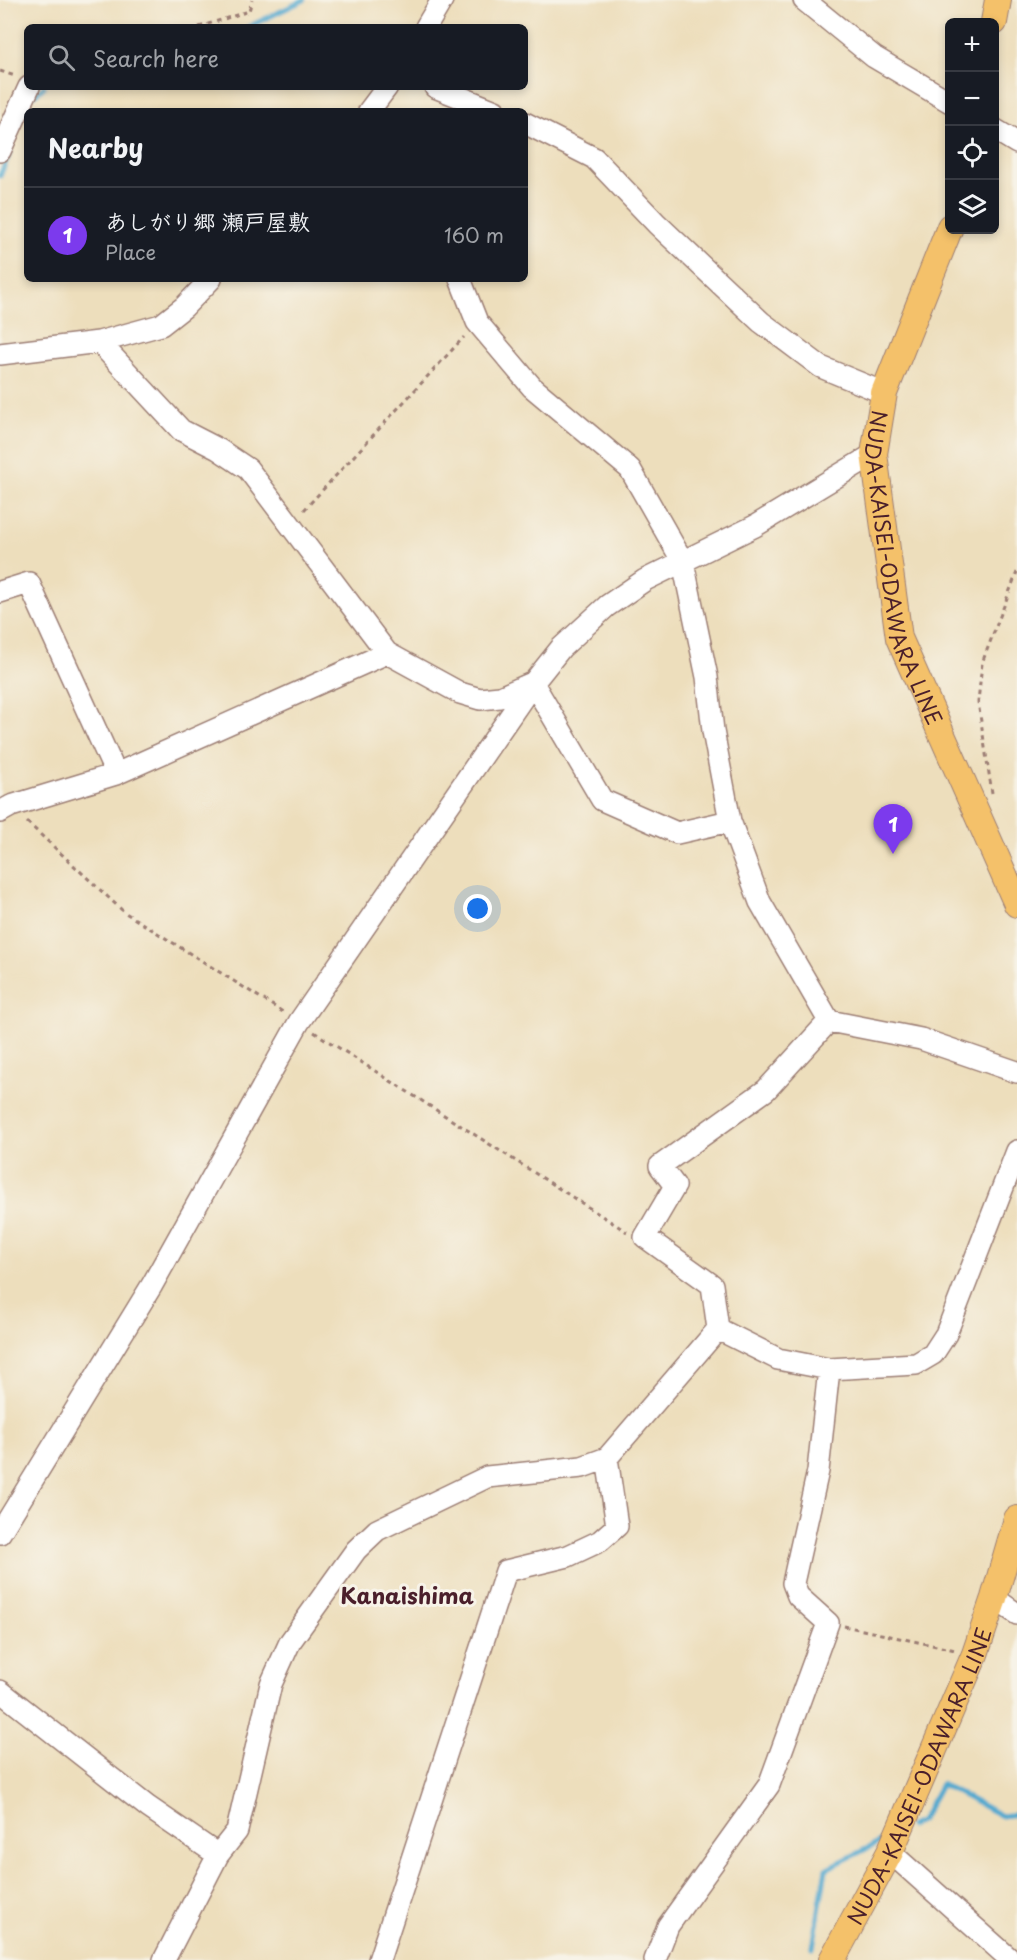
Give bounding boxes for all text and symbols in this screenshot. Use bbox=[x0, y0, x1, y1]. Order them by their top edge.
map controls bbox=[945, 18, 999, 234]
button: + bbox=[945, 18, 999, 72]
search box bbox=[24, 24, 528, 90]
icon: search bbox=[45, 41, 78, 74]
text: Search here bbox=[93, 41, 219, 74]
button: − bbox=[945, 72, 999, 126]
button: locate bbox=[945, 126, 999, 180]
text: Nearby bbox=[48, 128, 143, 167]
button: layers bbox=[945, 180, 999, 234]
text: あしがり郷 瀬戸屋敷 bbox=[105, 204, 310, 237]
text: 1 bbox=[63, 220, 72, 250]
text: 160 m bbox=[444, 220, 504, 250]
text: Place bbox=[105, 237, 156, 267]
street label: NUDA-KAISEI-ODAWARA LINE bbox=[857, 408, 951, 730]
pin: 1 bbox=[874, 804, 912, 854]
your location bbox=[463, 894, 492, 923]
district label: Kanaishima bbox=[340, 1578, 475, 1611]
street label: NUDA-KAISEI-ODAWARA LINE bbox=[838, 1623, 999, 1930]

